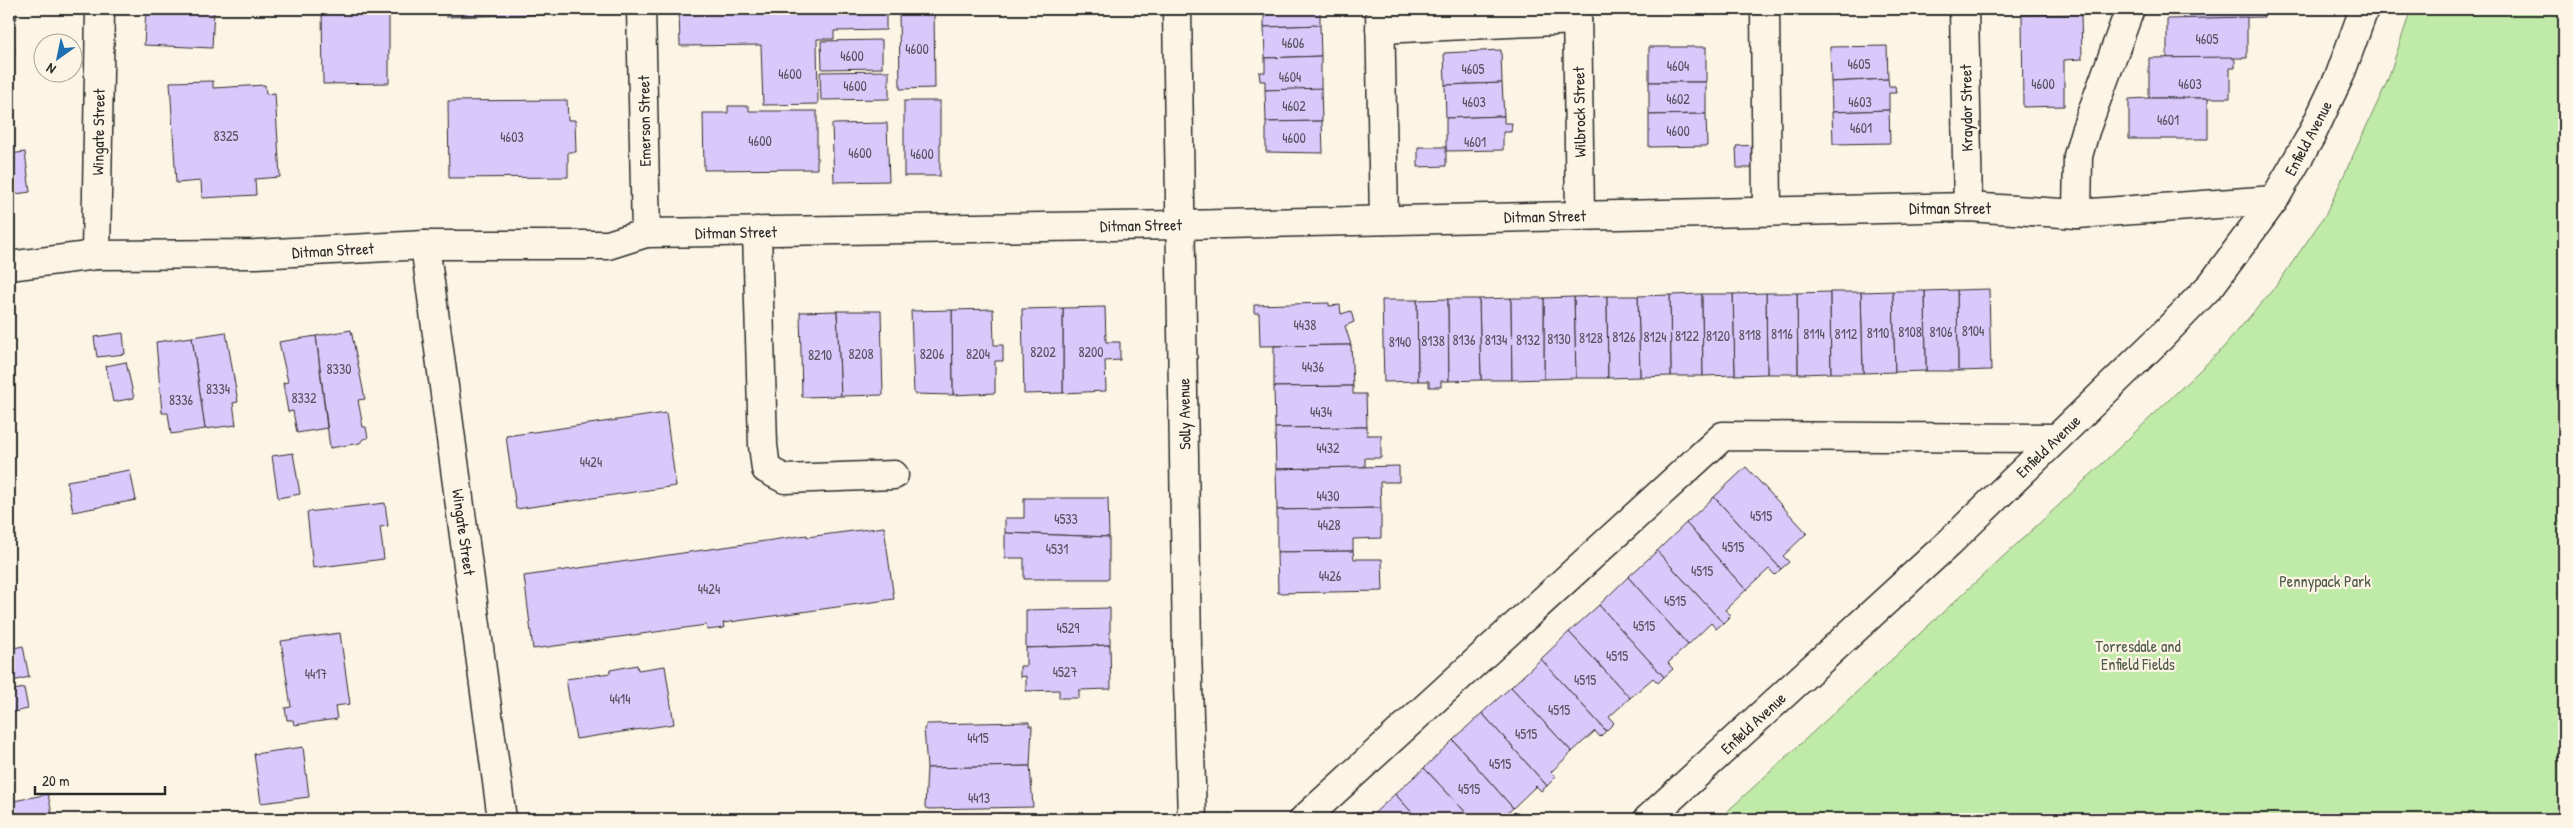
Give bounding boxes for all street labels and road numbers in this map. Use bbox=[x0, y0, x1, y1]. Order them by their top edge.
street label: Kraydor Street bbox=[1954, 64, 1978, 152]
street label: Wilbrock Street bbox=[1567, 66, 1591, 158]
street label: Emerson Street bbox=[632, 75, 656, 167]
street label: Wingate Street bbox=[86, 88, 110, 176]
street label: Enfield Avenue bbox=[2279, 96, 2337, 179]
street label: Ditman Street bbox=[1909, 197, 1991, 219]
street label: Ditman Street bbox=[1504, 204, 1587, 228]
street label: Ditman Street bbox=[1100, 213, 1183, 237]
street label: Ditman Street bbox=[695, 220, 778, 244]
street label: Ditman Street bbox=[291, 237, 375, 263]
street label: Solly Avenue bbox=[1172, 377, 1196, 450]
street label: Enfield Avenue bbox=[2011, 409, 2086, 482]
street label: Wingate Street bbox=[447, 487, 481, 577]
street label: Enfield Avenue bbox=[1716, 687, 1791, 759]

